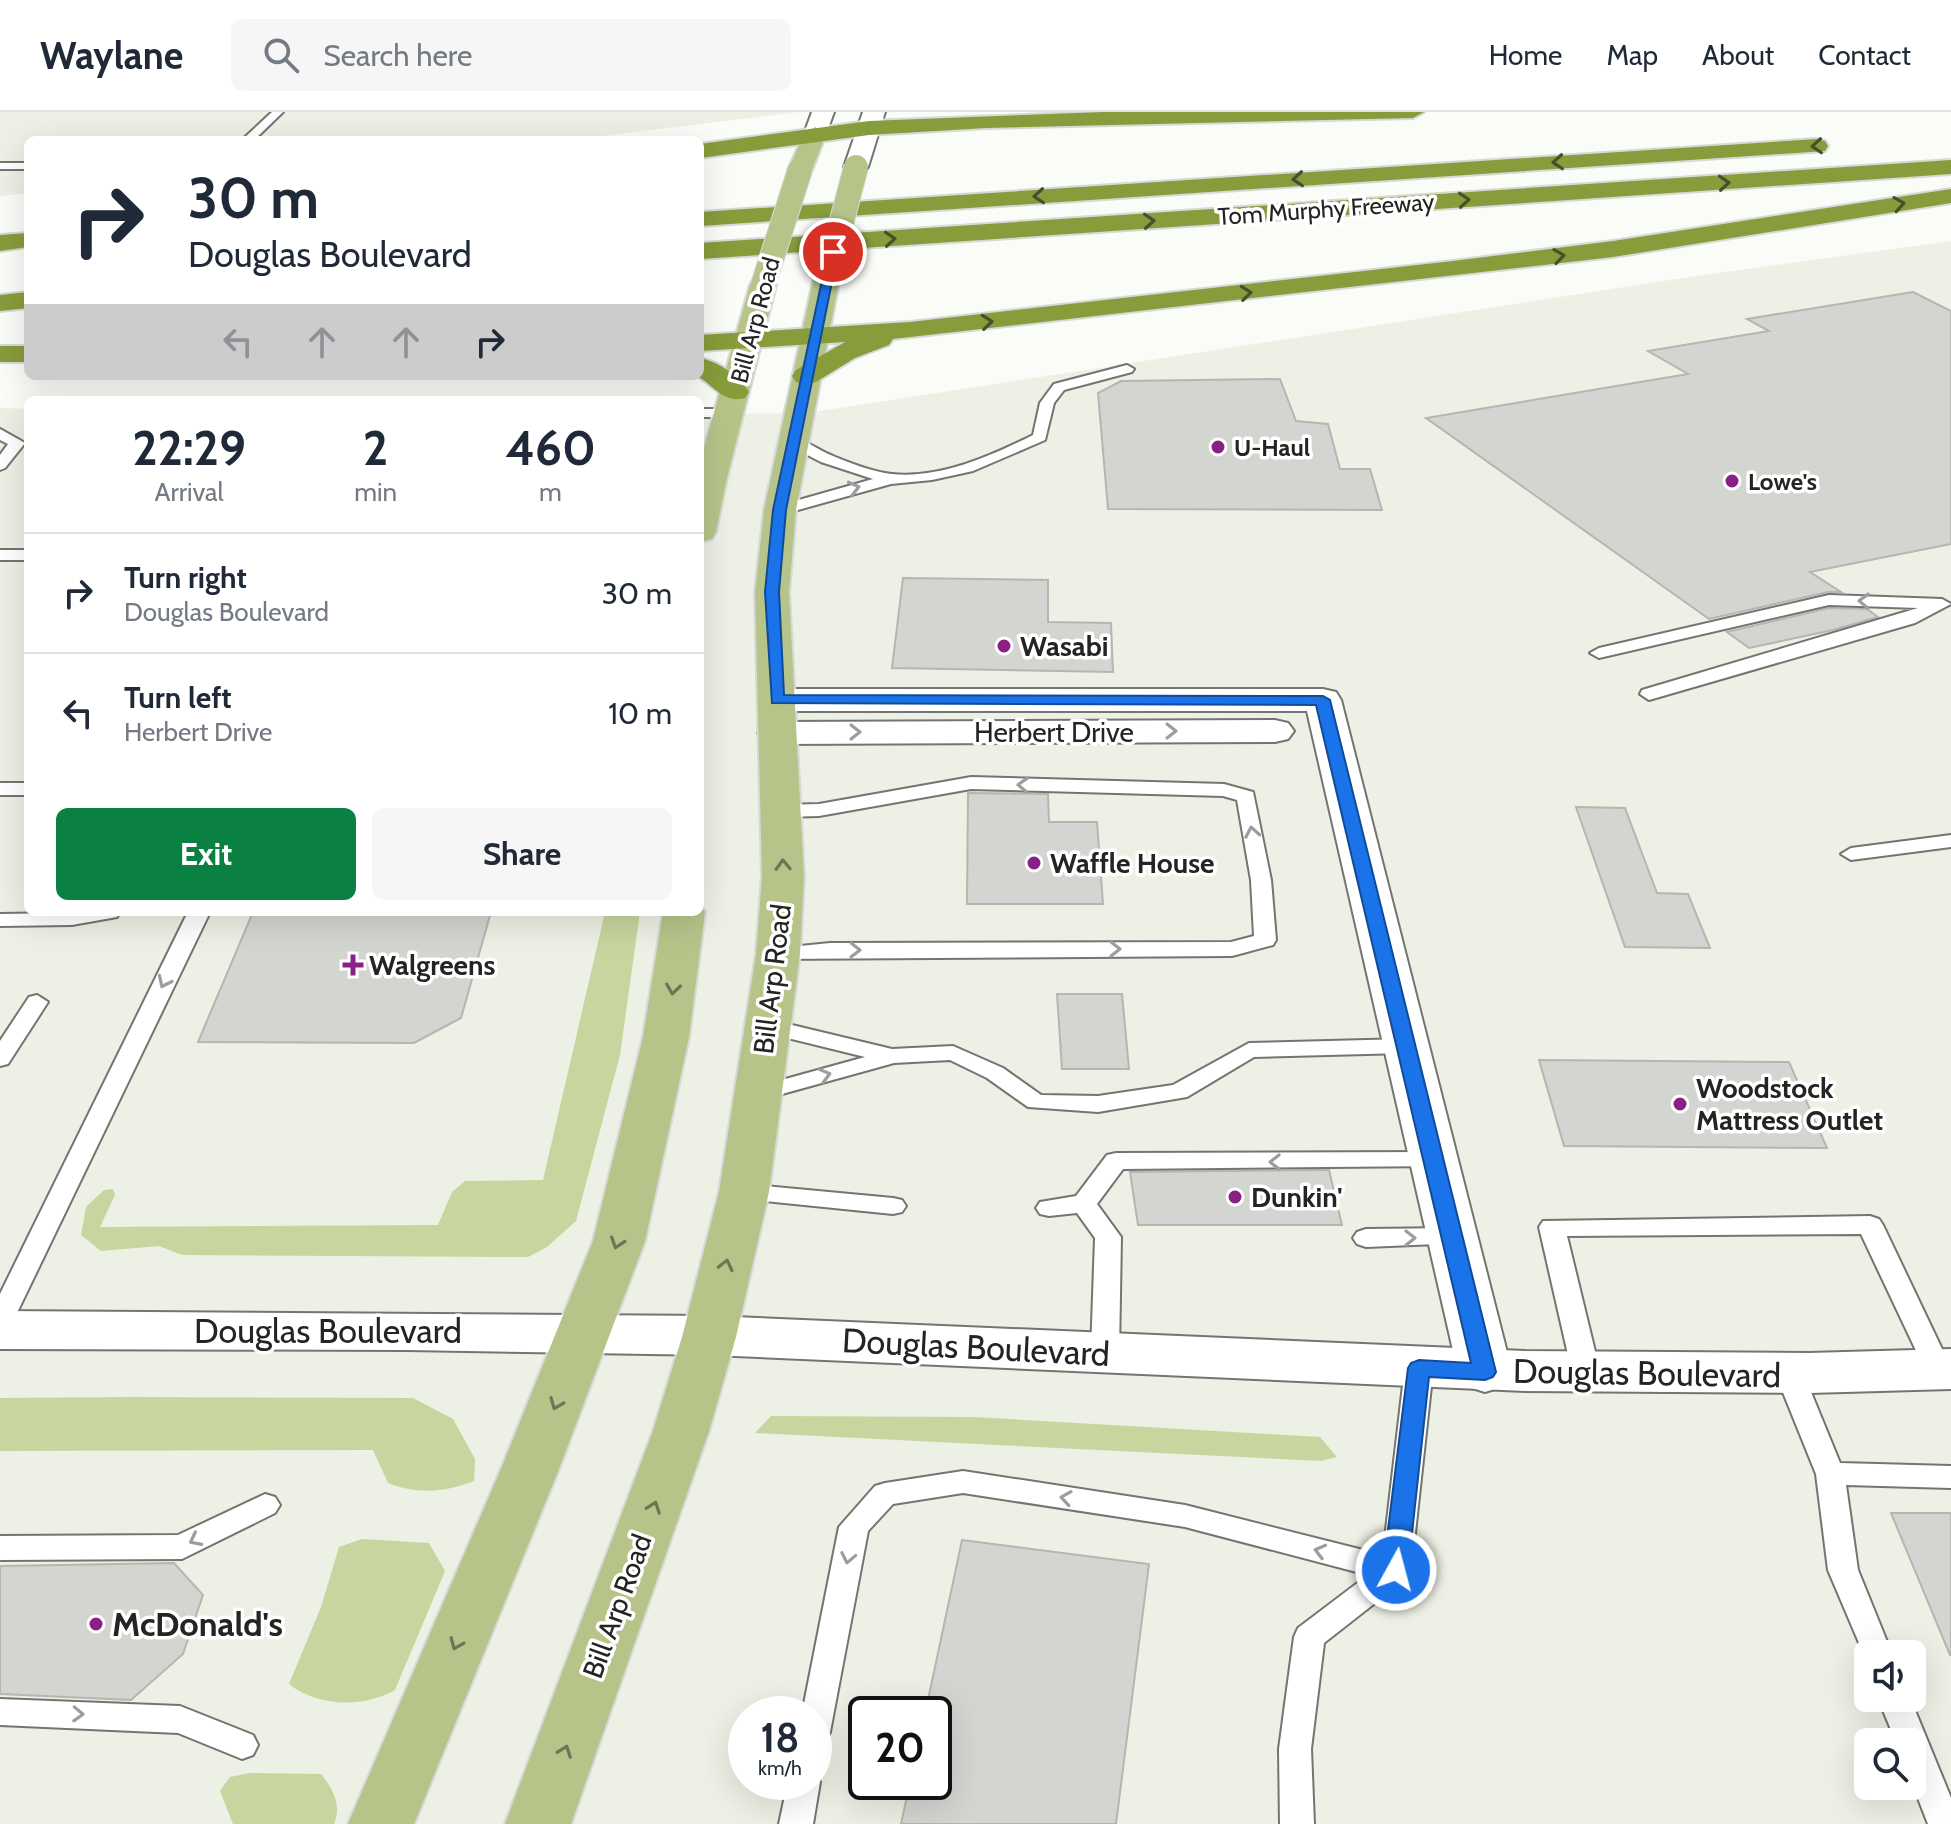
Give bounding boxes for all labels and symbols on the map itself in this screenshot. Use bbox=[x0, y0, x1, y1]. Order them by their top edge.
one-way arrow bbox=[1810, 137, 1823, 154]
one-way arrow bbox=[1551, 154, 1564, 171]
one-way arrow bbox=[1291, 170, 1304, 187]
one-way arrow bbox=[1718, 174, 1731, 191]
one-way arrow bbox=[1032, 187, 1045, 204]
street label: Tom Murphy Freeway bbox=[1217, 187, 1435, 231]
one-way arrow bbox=[1458, 192, 1471, 209]
one-way arrow bbox=[1893, 196, 1906, 213]
one-way arrow bbox=[1143, 213, 1156, 230]
pin bbox=[799, 218, 867, 286]
one-way arrow bbox=[884, 230, 897, 247]
one-way arrow bbox=[1553, 247, 1566, 264]
street label: Bill Arp Road bbox=[724, 254, 786, 386]
one-way arrow bbox=[1240, 285, 1253, 302]
one-way arrow bbox=[981, 314, 994, 331]
place label: U-Haul bbox=[1234, 433, 1310, 462]
marker: U-Haul bbox=[1209, 438, 1227, 456]
place label: Lowe's bbox=[1748, 467, 1817, 496]
marker: Lowe's bbox=[1723, 472, 1741, 490]
one-way arrow bbox=[847, 481, 861, 498]
one-way arrow bbox=[1857, 592, 1870, 609]
place label: Wasabi bbox=[1020, 629, 1108, 663]
marker: Wasabi bbox=[995, 637, 1013, 655]
street label: Herbert Drive bbox=[974, 715, 1134, 749]
one-way arrow bbox=[1165, 722, 1178, 740]
one-way arrow bbox=[849, 724, 862, 741]
one-way arrow bbox=[1016, 776, 1029, 793]
one-way arrow bbox=[1245, 825, 1262, 839]
place label: Waffle House bbox=[1050, 846, 1214, 880]
marker: Waffle House bbox=[1025, 854, 1043, 872]
one-way arrow bbox=[774, 858, 791, 871]
street label: Bill Arp Road bbox=[746, 902, 798, 1056]
one-way arrow bbox=[1109, 940, 1122, 958]
one-way arrow bbox=[849, 941, 862, 959]
place label: Walgreens bbox=[369, 948, 495, 982]
marker: Walgreens bbox=[344, 956, 362, 974]
one-way arrow bbox=[158, 974, 174, 988]
one-way arrow bbox=[665, 982, 682, 996]
one-way arrow bbox=[818, 1068, 832, 1084]
place label: Woodstock Mattress Outlet bbox=[1696, 1071, 1883, 1137]
marker: Woodstock Mattress Outlet bbox=[1671, 1095, 1689, 1113]
one-way arrow bbox=[1268, 1153, 1281, 1171]
place label: Dunkin' bbox=[1251, 1180, 1342, 1214]
marker: Dunkin' bbox=[1226, 1188, 1244, 1206]
one-way arrow bbox=[1404, 1229, 1417, 1247]
one-way arrow bbox=[611, 1235, 627, 1249]
one-way arrow bbox=[717, 1258, 734, 1272]
street label: Douglas Boulevard bbox=[194, 1310, 462, 1352]
street label: Douglas Boulevard bbox=[841, 1319, 1111, 1375]
street label: Douglas Boulevard bbox=[1513, 1350, 1781, 1396]
one-way arrow bbox=[549, 1396, 566, 1410]
one-way arrow bbox=[1059, 1490, 1073, 1507]
one-way arrow bbox=[644, 1500, 661, 1514]
position arrow bbox=[1354, 1528, 1438, 1612]
street label: Bill Arp Road bbox=[575, 1529, 659, 1683]
one-way arrow bbox=[189, 1531, 204, 1546]
one-way arrow bbox=[1314, 1543, 1327, 1560]
one-way arrow bbox=[840, 1551, 857, 1565]
place label: McDonald's bbox=[112, 1603, 283, 1645]
marker: McDonald's bbox=[87, 1615, 105, 1633]
one-way arrow bbox=[450, 1636, 466, 1651]
speed limit sign: 20 bbox=[848, 1696, 952, 1800]
one-way arrow bbox=[72, 1705, 85, 1723]
one-way arrow bbox=[555, 1745, 571, 1759]

